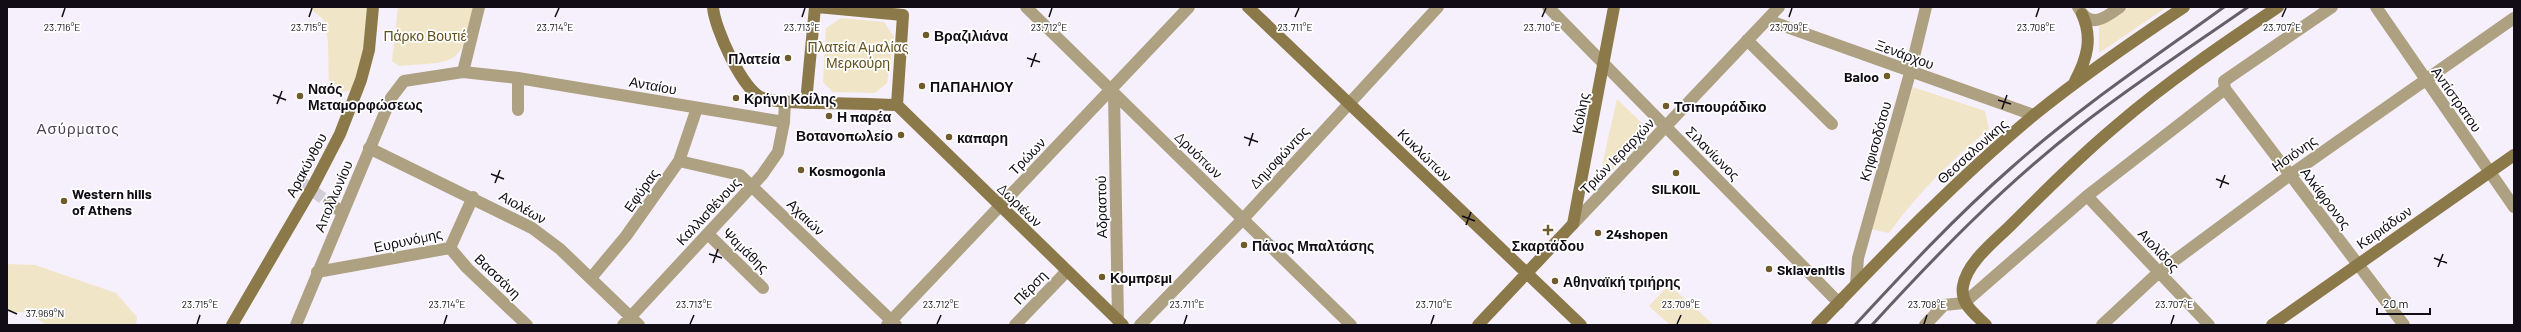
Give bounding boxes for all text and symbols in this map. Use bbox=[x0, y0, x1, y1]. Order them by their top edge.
text: 23.716°E bbox=[44, 21, 80, 33]
text: 23.715°E bbox=[291, 21, 327, 33]
text: 23.714°E bbox=[537, 21, 573, 33]
text: 23.713°E bbox=[784, 21, 820, 33]
text: 23.712°E bbox=[1031, 21, 1067, 33]
text: 23.711°E bbox=[1278, 21, 1312, 33]
text: 23.710°E bbox=[1524, 21, 1561, 33]
text: 23.709°E bbox=[1770, 21, 1808, 33]
text: 23.708°E bbox=[2017, 21, 2055, 33]
text: 23.707°E bbox=[2263, 21, 2301, 33]
park label: Πάρκο Βουτιέ bbox=[383, 27, 467, 44]
place label: Βραζιλιάνα bbox=[934, 27, 1008, 44]
marker: Βραζιλιάνα bbox=[921, 30, 931, 40]
street label: Ξενάρχου bbox=[1874, 36, 1936, 72]
park label: Πλατεία Αμαλίας Μερκούρη bbox=[808, 38, 909, 71]
place label: Πλατεία bbox=[728, 50, 780, 67]
marker: Πλατεία bbox=[783, 53, 793, 63]
street label: Αντίστρατου bbox=[2428, 63, 2486, 135]
place label: Baloo bbox=[1844, 68, 1879, 85]
marker: Baloo bbox=[1882, 71, 1892, 81]
street label: Ανταίου bbox=[628, 72, 678, 98]
place label: ΠΑΠΑΗΛΙΟΥ bbox=[930, 78, 1014, 95]
place label: Ναός Μεταμορφώσεως bbox=[308, 80, 423, 113]
marker: ΠΑΠΑΗΛΙΟΥ bbox=[917, 81, 927, 91]
place label: Κρήνη Κοίλης bbox=[744, 90, 836, 107]
marker: Ναός Μεταμορφώσεως bbox=[295, 91, 305, 101]
street label: Κοίλης bbox=[1568, 91, 1592, 135]
marker: Κρήνη Κοίλης bbox=[731, 93, 741, 103]
place label: Τσιπουράδικο bbox=[1674, 98, 1767, 115]
street label: Κηφισοδότου bbox=[1856, 99, 1894, 183]
marker: Τσιπουράδικο bbox=[1661, 101, 1671, 111]
place label: Η παρέα bbox=[837, 108, 892, 125]
marker: Η παρέα bbox=[824, 111, 834, 121]
street label: Τριών Ιεραρχών bbox=[1576, 114, 1658, 198]
street label: Θεσσαλονίκης bbox=[1933, 115, 2011, 187]
district label: Ασύρματος bbox=[36, 119, 120, 137]
street label: Δημοφώντος bbox=[1246, 122, 1312, 192]
street label: Σιλανίωνος bbox=[1683, 123, 1744, 184]
street label: Κυκλώπων bbox=[1394, 125, 1456, 185]
place label: Βοτανοπωλείο bbox=[796, 127, 893, 144]
street label: Δρυόπων bbox=[1172, 128, 1226, 182]
place label: καπαρη bbox=[957, 129, 1008, 146]
street label: Αρακύνθου bbox=[282, 130, 330, 200]
marker: Βοτανοπωλείο bbox=[896, 130, 906, 140]
street label: Ησιόνης bbox=[2268, 131, 2320, 175]
marker: καπαρη bbox=[944, 132, 954, 142]
street label: Τρώων bbox=[1005, 134, 1049, 178]
street label: Απολλωνίου bbox=[310, 158, 356, 234]
place label: Kosmogonia bbox=[809, 162, 886, 179]
street label: Αλκίφρονος bbox=[2297, 164, 2355, 232]
street label: Εφύρας bbox=[620, 165, 662, 215]
marker: Kosmogonia bbox=[796, 165, 806, 175]
marker: SILKOIL bbox=[1671, 168, 1681, 178]
street label: Καλλισθένους bbox=[672, 173, 744, 248]
street label: Αδραστού bbox=[1092, 176, 1110, 238]
street label: Δωριέων bbox=[994, 180, 1046, 230]
place label: SILKOIL bbox=[1652, 180, 1700, 197]
place label: Western hills of Athens bbox=[72, 185, 152, 218]
street label: Αιολέων bbox=[497, 187, 549, 227]
street label: Αχαιών bbox=[784, 195, 828, 239]
marker: Western hills of Athens bbox=[59, 196, 69, 206]
street label: Κειριάδων bbox=[2353, 202, 2415, 252]
street label: Ευρυνόμης bbox=[372, 224, 444, 256]
street label: Ψαμάθης bbox=[719, 224, 773, 276]
marker: Σκαρτάδου bbox=[1543, 225, 1553, 235]
place label: 24shopen bbox=[1606, 225, 1668, 242]
street label: Αιολίδος bbox=[2135, 225, 2183, 275]
marker: 24shopen bbox=[1593, 228, 1603, 238]
place label: Πάνος Μπαλτάσης bbox=[1252, 237, 1374, 254]
place label: Σκαρτάδου bbox=[1512, 237, 1584, 254]
marker: Πάνος Μπαλτάσης bbox=[1239, 240, 1249, 250]
street label: Βασσάνη bbox=[471, 250, 525, 302]
place label: Sklavenitis bbox=[1777, 261, 1845, 278]
marker: Sklavenitis bbox=[1764, 264, 1774, 274]
street label: Πέρση bbox=[1010, 266, 1050, 308]
place label: Κομπρεμι bbox=[1110, 269, 1172, 286]
marker: Κομπρεμι bbox=[1097, 272, 1107, 282]
place label: Αθηναϊκή τριήρης bbox=[1563, 273, 1681, 290]
marker: Αθηναϊκή τριήρης bbox=[1550, 276, 1560, 286]
scale bar bbox=[2377, 290, 2430, 316]
text: 20 m bbox=[2383, 296, 2409, 310]
text: 23.715°E bbox=[182, 298, 218, 310]
text: 23.714°E bbox=[429, 298, 465, 310]
text: 23.713°E bbox=[676, 298, 712, 310]
text: 23.712°E bbox=[923, 298, 959, 310]
text: 23.711°E bbox=[1170, 298, 1204, 310]
text: 23.710°E bbox=[1416, 298, 1453, 310]
text: 23.709°E bbox=[1662, 298, 1700, 310]
text: 23.708°E bbox=[1908, 298, 1946, 310]
text: 23.707°E bbox=[2155, 298, 2193, 310]
text: 37.969°N bbox=[26, 307, 64, 319]

